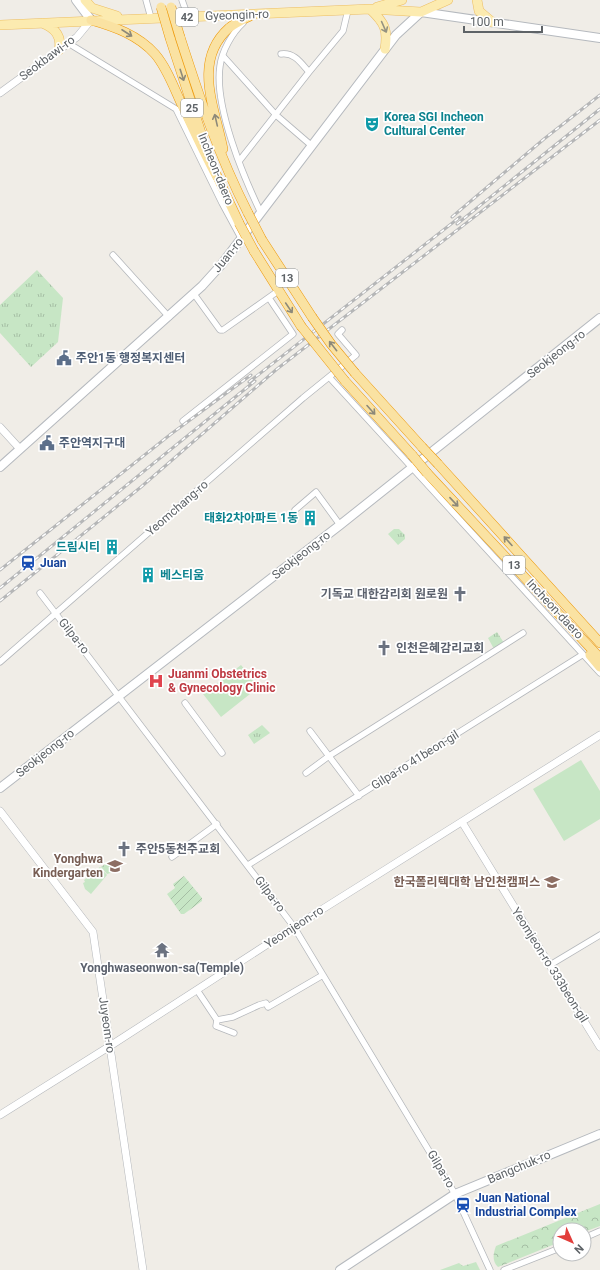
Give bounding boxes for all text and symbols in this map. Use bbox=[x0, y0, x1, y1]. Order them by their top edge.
street label: Gyeongin-ro bbox=[205, 7, 269, 23]
road number: 42 bbox=[176, 8, 198, 26]
scale bar bbox=[464, 8, 542, 34]
text: 100 m bbox=[470, 15, 504, 29]
one-way arrow bbox=[381, 21, 388, 33]
one-way arrow bbox=[122, 29, 133, 37]
street label: Seokbawi-ro bbox=[17, 33, 78, 83]
one-way arrow bbox=[179, 68, 186, 81]
road number: 25 bbox=[181, 99, 203, 117]
place label: Korea SGI Incheon Cultural Center bbox=[384, 110, 484, 138]
one-way arrow bbox=[212, 114, 220, 127]
theatre icon: Korea SGI Incheon Cultural Center bbox=[363, 115, 381, 133]
street label: Incheon-daero bbox=[195, 131, 237, 207]
street label: Juan-ro bbox=[210, 235, 246, 275]
road number: 13 bbox=[276, 269, 298, 287]
one-way arrow bbox=[285, 302, 293, 313]
street label: Seokjeong-ro bbox=[524, 327, 588, 381]
one-way arrow bbox=[328, 340, 337, 351]
public building icon: 주안1동 행정복지센터 bbox=[55, 349, 73, 367]
place label: 주안1동 행정복지센터 bbox=[76, 351, 185, 365]
one-way arrow bbox=[367, 405, 376, 416]
public building icon: 주안역지구대 bbox=[38, 434, 56, 452]
place label: 주안역지구대 bbox=[59, 436, 125, 450]
street label: Yeomchang-ro bbox=[143, 477, 211, 539]
one-way arrow bbox=[449, 496, 458, 506]
building icon: 태화2차아파트 1동 bbox=[301, 509, 319, 527]
place label: 태화2차아파트 1동 bbox=[204, 511, 298, 525]
street label: Seokjeong-ro bbox=[269, 528, 333, 582]
one-way arrow bbox=[504, 537, 513, 547]
building icon: 드림시티 bbox=[103, 538, 121, 556]
place label: 드림시티 bbox=[56, 540, 100, 554]
station icon: Juan bbox=[19, 554, 37, 572]
place label: Juan bbox=[40, 556, 67, 570]
road number: 13 bbox=[503, 556, 525, 574]
building icon: 베스티움 bbox=[139, 566, 157, 584]
place label: 베스티움 bbox=[160, 568, 204, 582]
street label: Incheon-daero bbox=[524, 576, 586, 642]
church icon: 기독교 대한감리회 원로원 bbox=[451, 585, 469, 603]
place label: 기독교 대한감리회 원로원 bbox=[321, 587, 448, 601]
street label: Gilpa-ro bbox=[56, 615, 92, 657]
church icon: 인천은혜감리교회 bbox=[375, 639, 393, 657]
place label: 인천은혜감리교회 bbox=[396, 641, 484, 655]
place label: Juanmi Obstetrics & Gynecology Clinic bbox=[168, 667, 276, 695]
hospital icon: Juanmi Obstetrics & Gynecology Clinic bbox=[147, 672, 165, 690]
street label: Seokjeong-ro bbox=[13, 726, 77, 780]
street label: Gilpa-ro 41beon-gil bbox=[369, 727, 461, 793]
church icon: 주안5동천주교회 bbox=[115, 840, 133, 858]
place label: 주안5동천주교회 bbox=[136, 842, 220, 856]
place label: Yonghwa Kindergarten bbox=[33, 852, 104, 880]
school or university icon: Yonghwa Kindergarten bbox=[106, 857, 124, 875]
street label: Gilpa-ro bbox=[252, 873, 288, 915]
school or university icon: 한국폴리텍대학 남인천캠퍼스 bbox=[543, 873, 561, 891]
place label: 한국폴리텍대학 남인천캠퍼스 bbox=[393, 875, 540, 889]
street label: Yeomjeon-ro bbox=[262, 903, 326, 951]
street label: Yeomjeon-ro 333beon-gil bbox=[509, 905, 591, 1025]
temple icon: Yonghwaseonwon-sa(Temple) bbox=[153, 941, 171, 959]
place label: Yonghwaseonwon-sa(Temple) bbox=[80, 961, 244, 975]
street label: Juyeom-ro bbox=[96, 996, 118, 1054]
street label: Bangchuk-ro bbox=[485, 1147, 553, 1187]
street label: Gilpa-ro bbox=[424, 1148, 458, 1190]
place label: Juan National Industrial Complex bbox=[475, 1191, 578, 1219]
station icon: Juan National Industrial Complex bbox=[454, 1196, 472, 1214]
north arrow bbox=[552, 1222, 592, 1262]
text: N bbox=[571, 1241, 586, 1256]

